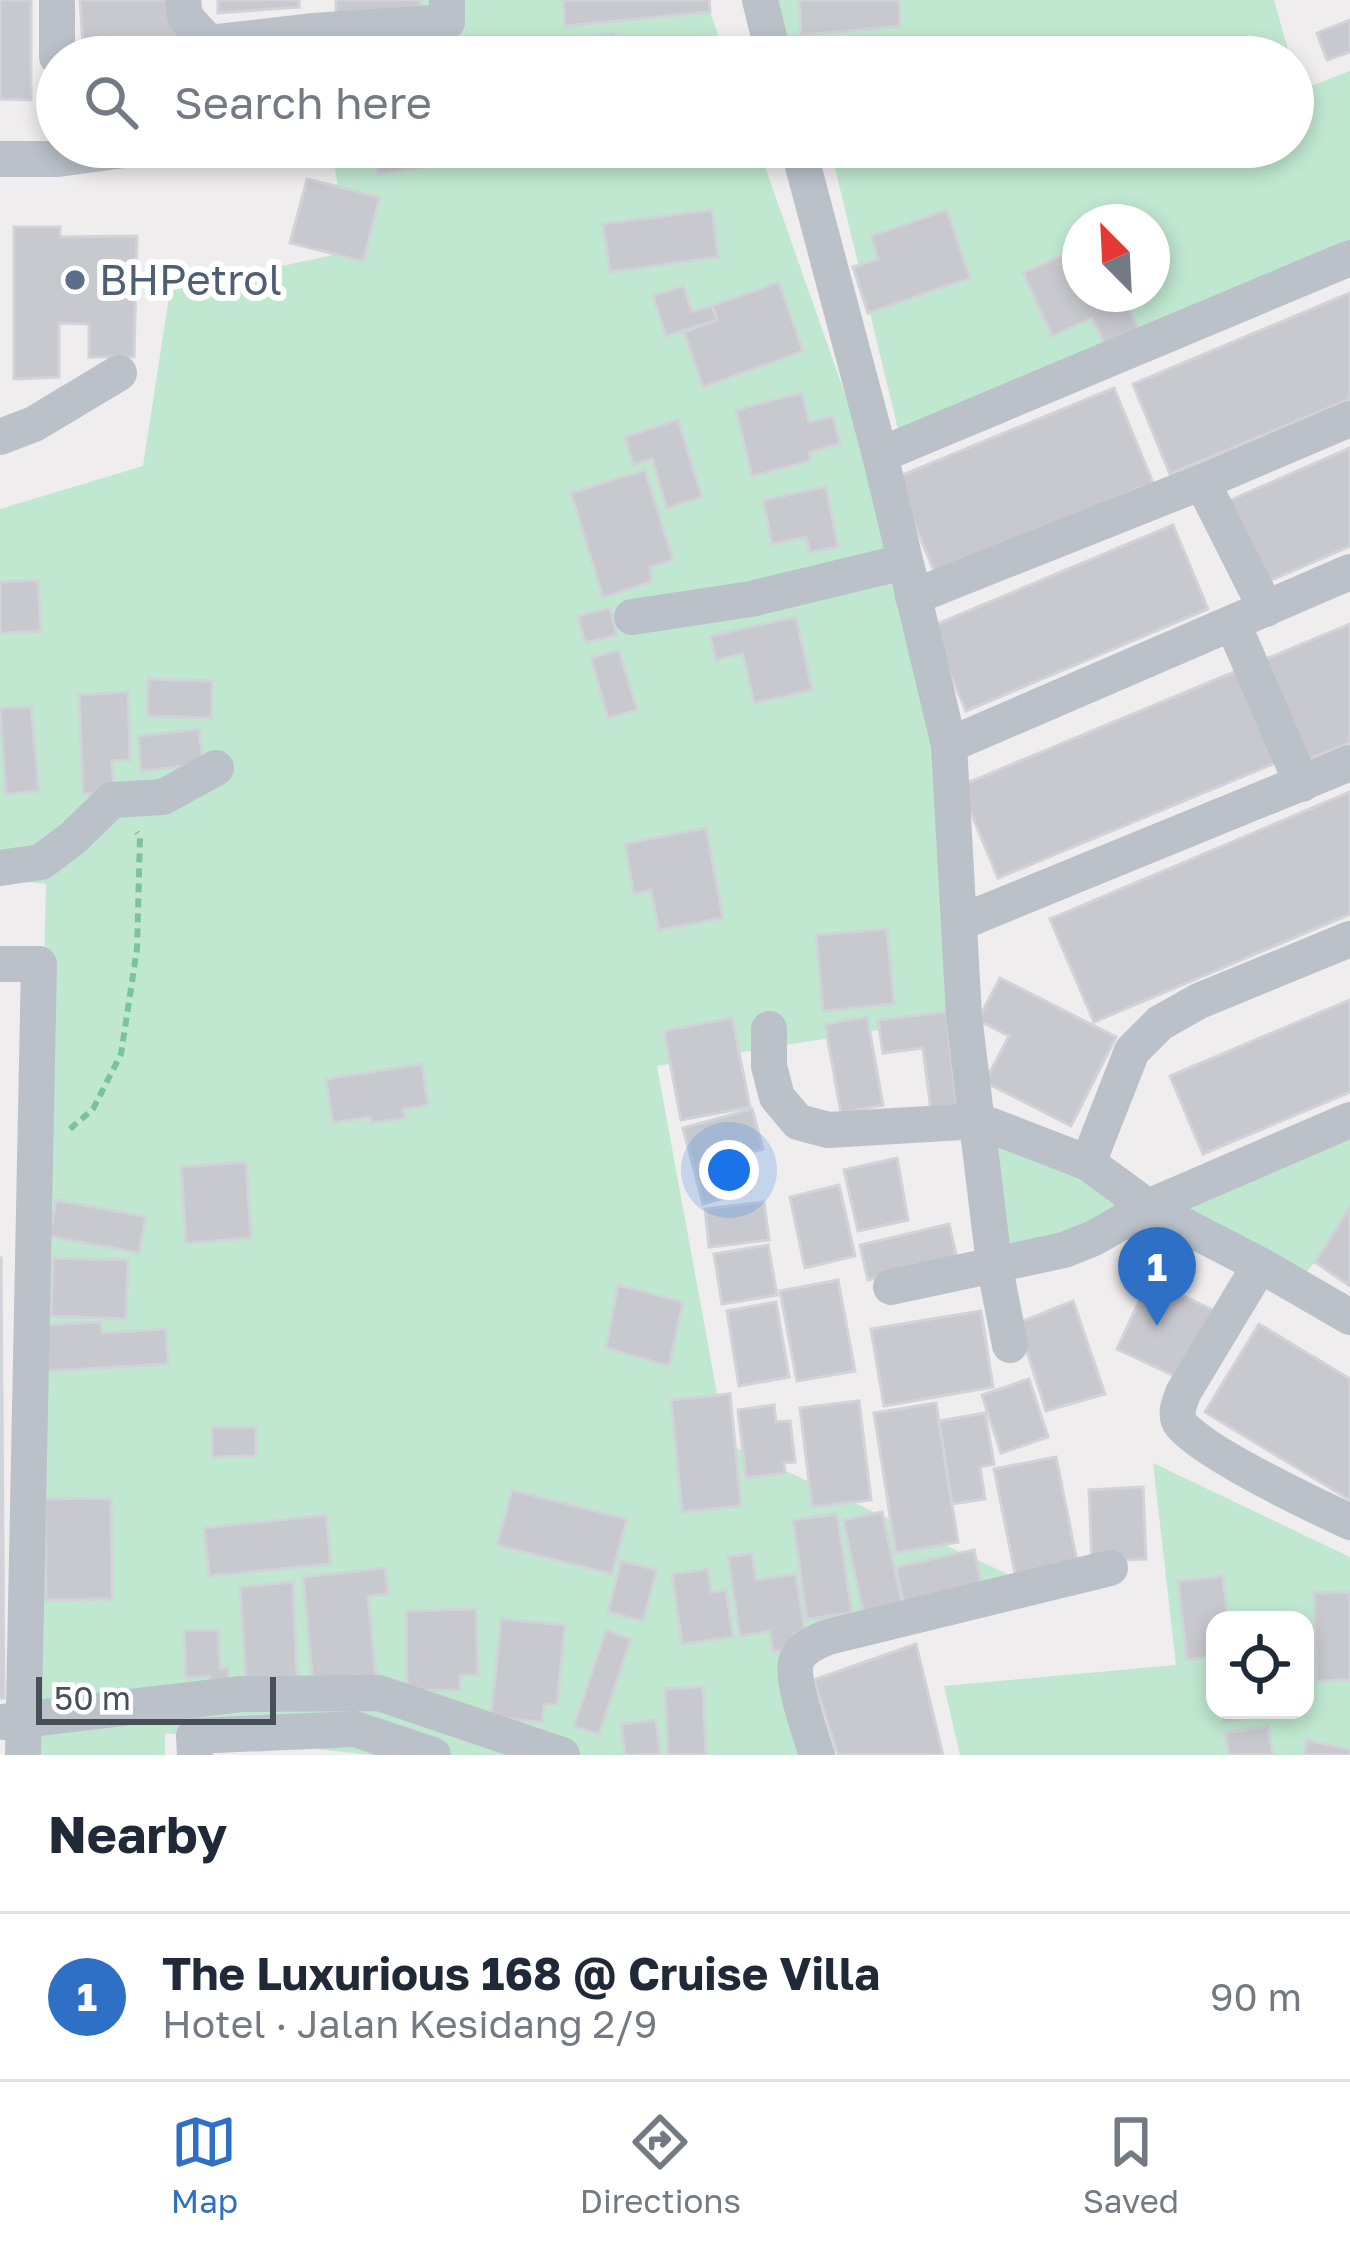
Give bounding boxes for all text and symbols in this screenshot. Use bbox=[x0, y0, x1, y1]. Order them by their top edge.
search box bbox=[36, 36, 1314, 168]
icon: search bbox=[78, 69, 144, 135]
text: Search here bbox=[174, 75, 432, 129]
north arrow bbox=[1062, 204, 1170, 312]
place label: BHPetrol bbox=[99, 254, 282, 304]
marker: BHPetrol bbox=[62, 267, 88, 293]
your location bbox=[699, 1140, 759, 1200]
pin: 1 bbox=[1118, 1227, 1196, 1326]
map controls bbox=[1206, 1611, 1314, 1719]
button: locate bbox=[1206, 1611, 1314, 1719]
scale bar bbox=[36, 1671, 276, 1724]
text: 50 m bbox=[54, 1678, 131, 1717]
text: Nearby bbox=[48, 1803, 227, 1864]
text: The Luxurious 168 @ Cruise Villa bbox=[162, 1946, 880, 2000]
text: 1 bbox=[77, 1973, 97, 2020]
text: 90 m bbox=[1210, 1973, 1302, 2020]
text: Hotel · Jalan Kesidang 2/9 bbox=[162, 2000, 657, 2047]
tab: Map bbox=[171, 2109, 238, 2220]
tab: Directions bbox=[580, 2109, 741, 2220]
tab: Saved bbox=[1083, 2109, 1179, 2220]

